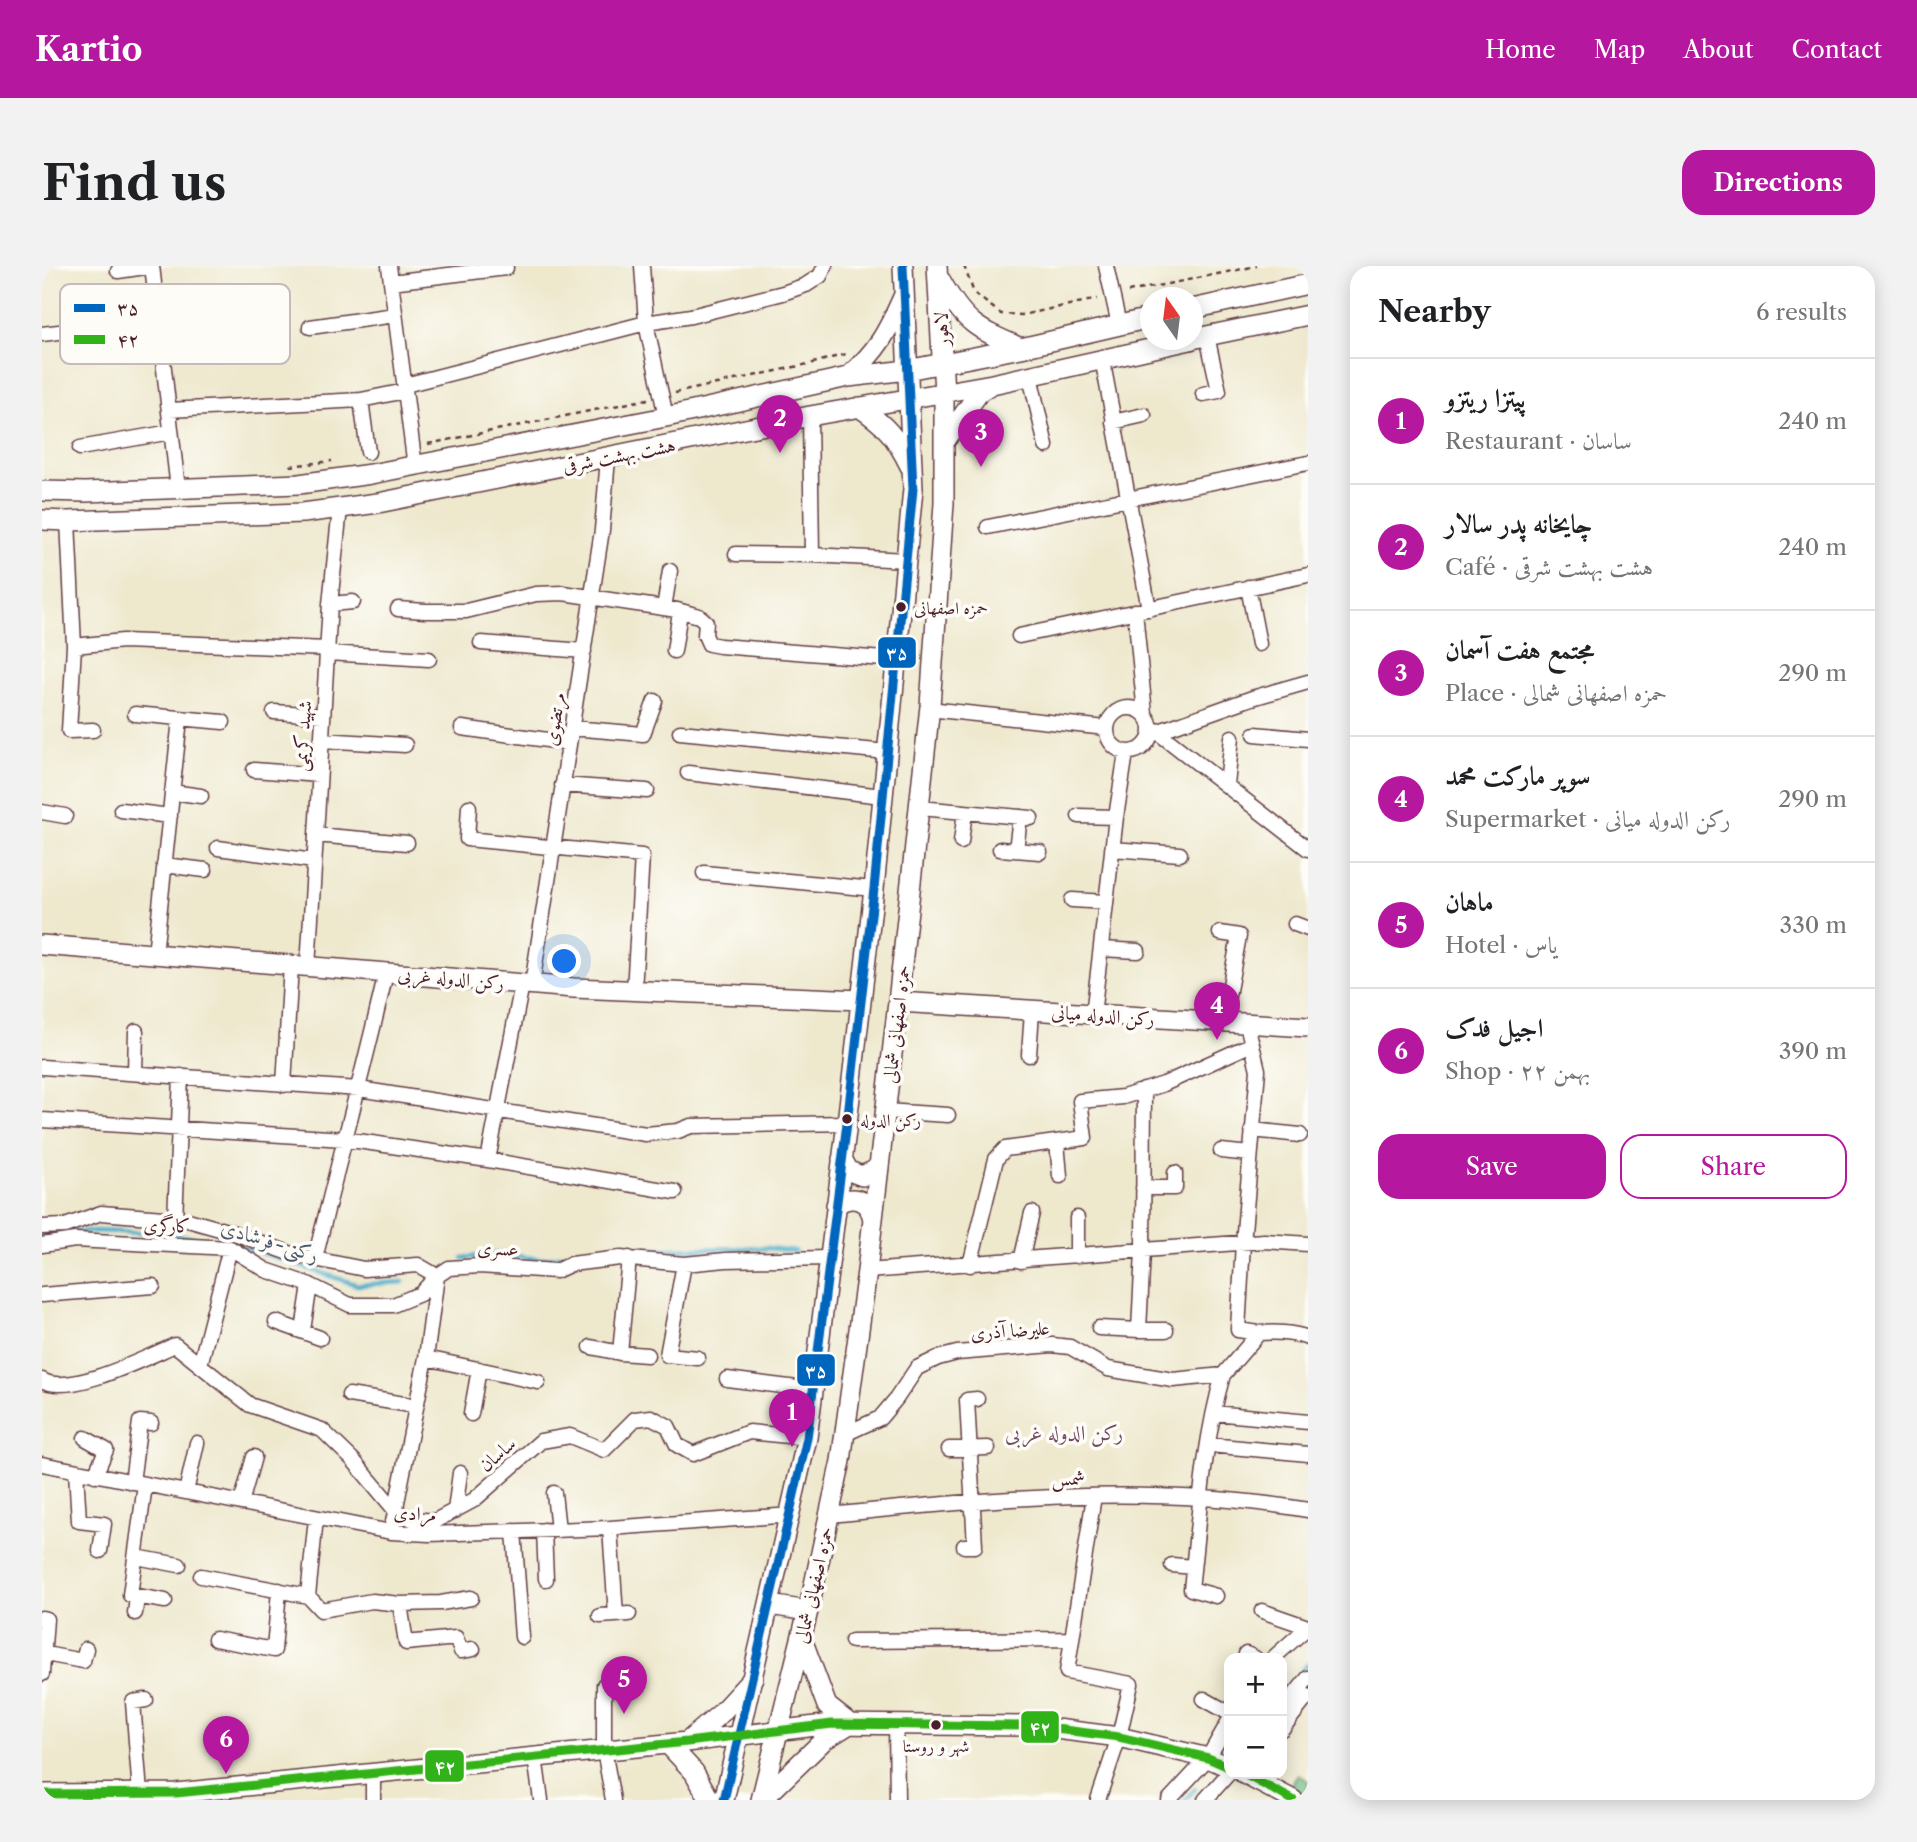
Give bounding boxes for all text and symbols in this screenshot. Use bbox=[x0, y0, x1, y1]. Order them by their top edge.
text: Kartio bbox=[35, 29, 143, 70]
text: Home bbox=[1485, 35, 1556, 64]
text: Map bbox=[1594, 35, 1645, 64]
text: About bbox=[1683, 35, 1754, 64]
text: Contact bbox=[1792, 35, 1882, 64]
button: Directions bbox=[1682, 150, 1875, 215]
text: Find us bbox=[42, 152, 226, 213]
legend bbox=[60, 284, 290, 364]
north arrow bbox=[1140, 287, 1203, 350]
text: Nearby bbox=[1378, 293, 1491, 330]
text: ۳۵ bbox=[117, 297, 139, 320]
text: 6 results bbox=[1756, 298, 1847, 326]
street label: لاهور bbox=[929, 311, 955, 349]
text: ۴۲ bbox=[117, 328, 139, 351]
text: پیتزا ریتزو bbox=[1445, 382, 1527, 414]
pin: 2 bbox=[757, 395, 803, 453]
text: 1 bbox=[1396, 407, 1406, 435]
text: 240 m bbox=[1778, 407, 1847, 435]
pin: 3 bbox=[958, 409, 1004, 467]
text: Restaurant · ساسان bbox=[1445, 427, 1632, 455]
street label: هشت بهشت شرقی bbox=[561, 433, 678, 479]
text: چایخانه پدر سالار bbox=[1445, 508, 1592, 540]
text: 2 bbox=[1394, 533, 1408, 561]
text: 240 m bbox=[1778, 533, 1847, 561]
text: Café · هشت بهشت شرقی bbox=[1445, 553, 1653, 581]
place label: حمزه اصفهانی bbox=[914, 598, 988, 619]
marker: حمزه اصفهانی bbox=[894, 600, 908, 614]
text: مجتمع هفت آسمان bbox=[1445, 634, 1594, 666]
line badge: ۳۵ bbox=[877, 636, 917, 669]
text: ۳۵ bbox=[886, 641, 908, 664]
text: 3 bbox=[1395, 659, 1408, 687]
text: 290 m bbox=[1778, 659, 1847, 687]
text: Place · حمزه اصفهانی شمالی bbox=[1445, 679, 1667, 707]
street label: مرتضوی bbox=[539, 691, 572, 748]
street label: شهید کریمی bbox=[289, 700, 318, 772]
text: سوپر مارکت محمد bbox=[1445, 760, 1590, 792]
text: 4 bbox=[1394, 785, 1408, 813]
text: 290 m bbox=[1778, 785, 1847, 813]
text: Supermarket · رکن الدوله میانی bbox=[1445, 805, 1730, 833]
text: ماهان bbox=[1445, 886, 1494, 918]
text: 5 bbox=[1395, 911, 1407, 939]
text: 330 m bbox=[1780, 911, 1847, 939]
text: Hotel · یاس bbox=[1445, 931, 1557, 959]
your location bbox=[547, 944, 581, 978]
street label: رکن الدوله غربی bbox=[396, 962, 505, 998]
street label: حمزه اصفهانی شمالی bbox=[878, 964, 916, 1085]
pin: 4 bbox=[1194, 982, 1240, 1040]
street label: رکن الدوله میانی bbox=[1050, 1000, 1155, 1033]
text: اجیل فدک bbox=[1445, 1012, 1543, 1044]
text: 6 bbox=[1394, 1037, 1408, 1065]
text: 390 m bbox=[1779, 1037, 1847, 1065]
text: Shop · ۲۲ بهمن bbox=[1445, 1057, 1590, 1085]
place label: رکن الدوله bbox=[860, 1110, 921, 1132]
marker: رکن الدوله bbox=[840, 1112, 854, 1126]
button: Save bbox=[1378, 1134, 1606, 1199]
button: Share bbox=[1620, 1134, 1847, 1199]
street label: کارگری bbox=[143, 1213, 191, 1237]
water label: رکنی-فرشادی bbox=[217, 1214, 322, 1270]
street label: عسری bbox=[477, 1236, 519, 1262]
street label: علیرضا آذری bbox=[970, 1316, 1050, 1345]
line badge: ۳۵ bbox=[796, 1353, 836, 1387]
text: ۳۵ bbox=[805, 1359, 827, 1382]
pin: 1 bbox=[769, 1389, 815, 1447]
district label: رکن الدوله غربی bbox=[1005, 1420, 1123, 1448]
street label: ساسان bbox=[474, 1432, 520, 1477]
street label: شمس bbox=[1051, 1466, 1085, 1492]
street label: مرادی bbox=[393, 1501, 437, 1528]
street label: حمزه اصفهانی شمالی bbox=[789, 1525, 839, 1646]
map controls bbox=[1224, 1653, 1287, 1779]
button: + bbox=[1224, 1653, 1287, 1716]
pin: 5 bbox=[601, 1656, 647, 1714]
line badge: ۴۲ bbox=[1020, 1710, 1060, 1744]
pin: 6 bbox=[203, 1716, 249, 1774]
text: ۴۲ bbox=[1029, 1716, 1051, 1739]
button: − bbox=[1224, 1716, 1287, 1779]
marker: شهر و روستا bbox=[929, 1718, 943, 1732]
place label: شهر و روستا bbox=[903, 1736, 969, 1757]
line badge: ۴۲ bbox=[424, 1749, 465, 1783]
text: ۴۲ bbox=[434, 1755, 456, 1778]

